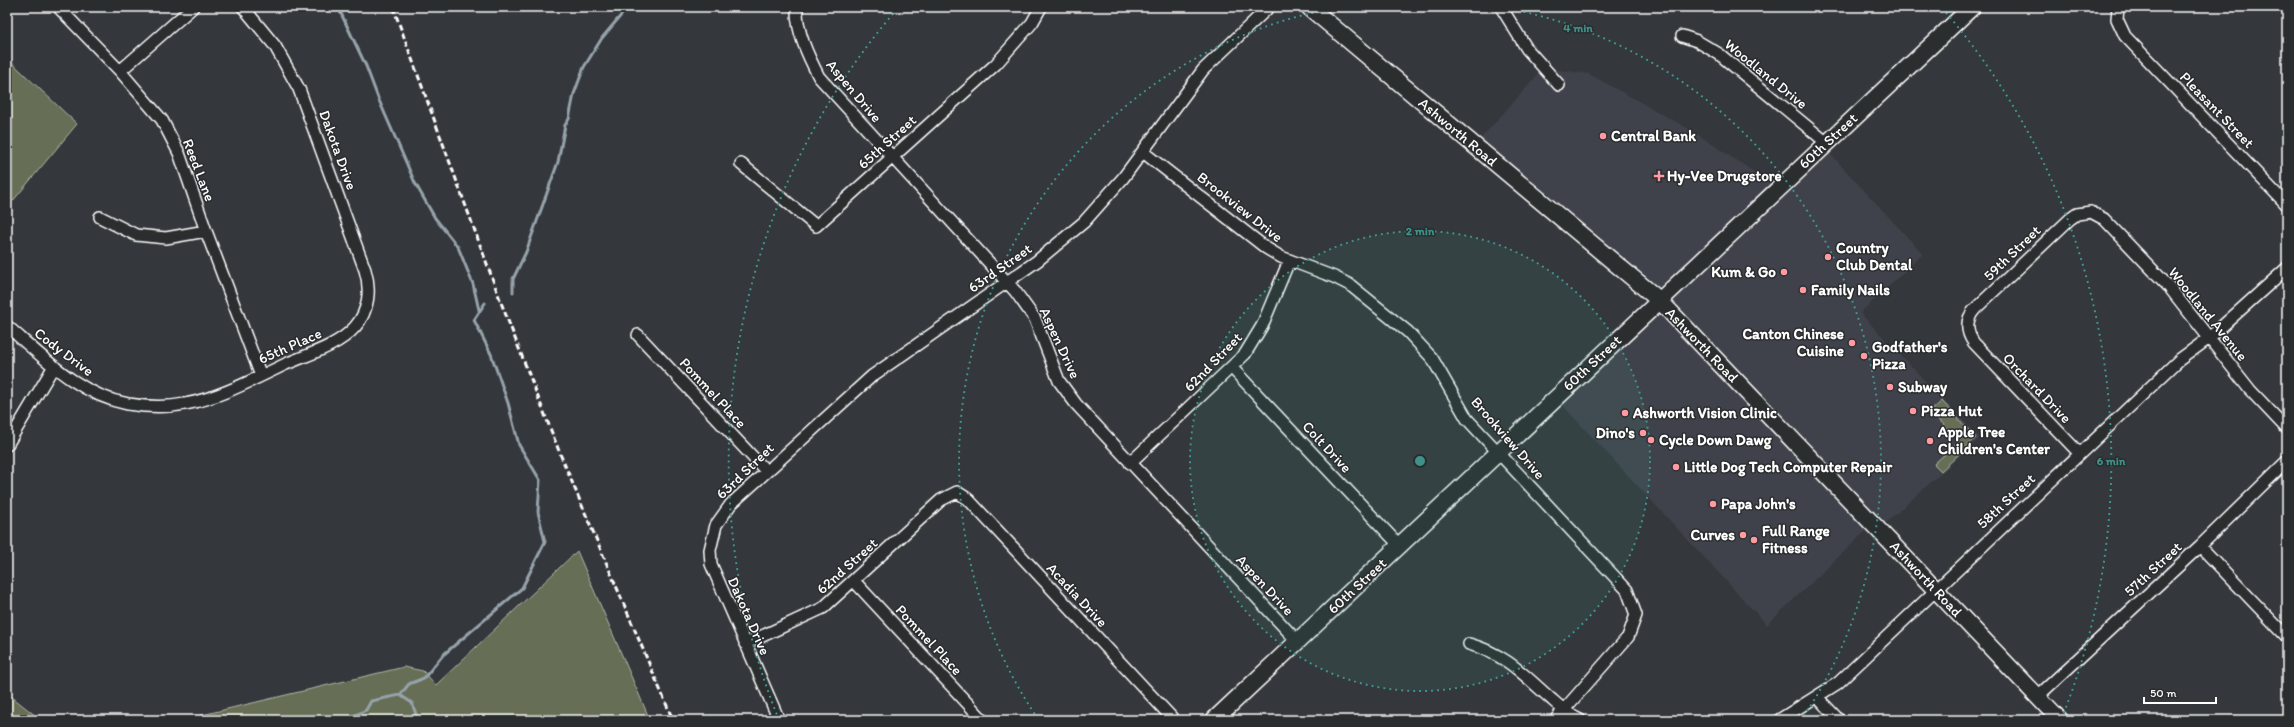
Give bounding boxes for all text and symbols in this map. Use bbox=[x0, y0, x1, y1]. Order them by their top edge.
text: 4 min bbox=[1563, 21, 1593, 35]
street label: Woodland Drive bbox=[1721, 35, 1811, 113]
street label: Aspen Drive bbox=[822, 56, 886, 126]
street label: Pleasant Street bbox=[2176, 68, 2258, 152]
street label: Ashworth Road bbox=[1415, 94, 1502, 171]
street label: Dakota Drive bbox=[315, 108, 361, 192]
street label: 60th Street bbox=[1795, 109, 1861, 173]
street label: 65th Street bbox=[854, 111, 920, 173]
place label: Central Bank bbox=[1611, 127, 1696, 145]
marker: Central Bank bbox=[1598, 131, 1608, 141]
street label: Reed Lane bbox=[179, 136, 219, 204]
place label: Hy-Vee Drugstore bbox=[1667, 167, 1782, 186]
street label: Brookview Drive bbox=[1194, 168, 1286, 246]
marker: Hy-Vee Drugstore bbox=[1654, 171, 1664, 181]
street label: 59th Street bbox=[1980, 221, 2045, 285]
text: 2 min bbox=[1406, 224, 1435, 238]
street label: 63rd Street bbox=[965, 239, 1036, 296]
place label: Country Club Dental bbox=[1836, 239, 1913, 274]
marker: Country Club Dental bbox=[1823, 252, 1833, 262]
place label: Kum & Go bbox=[1711, 263, 1776, 281]
street label: Woodland Avenue bbox=[2165, 263, 2251, 365]
marker: Kum & Go bbox=[1779, 267, 1789, 277]
place label: Family Nails bbox=[1811, 281, 1890, 300]
marker: Family Nails bbox=[1798, 285, 1808, 295]
street label: Aspen Drive bbox=[1036, 304, 1084, 382]
street label: Ashworth Road bbox=[1662, 304, 1743, 387]
street label: Cody Drive bbox=[31, 324, 97, 380]
street label: 65th Place bbox=[256, 324, 324, 368]
place label: Canton Chinese Cuisine bbox=[1742, 325, 1844, 360]
street label: 62nd Street bbox=[1180, 328, 1246, 395]
street label: 60th Street bbox=[1559, 331, 1625, 395]
marker: Canton Chinese Cuisine bbox=[1847, 338, 1857, 348]
place label: Godfather's Pizza bbox=[1872, 338, 1948, 373]
street label: Orchard Drive bbox=[1999, 349, 2075, 427]
marker: Godfather's Pizza bbox=[1859, 351, 1869, 361]
street label: Pommel Place bbox=[676, 354, 750, 432]
place label: Subway bbox=[1898, 378, 1948, 397]
marker: Subway bbox=[1885, 382, 1895, 392]
street label: Brookview Drive bbox=[1467, 393, 1549, 483]
place label: Pizza Hut bbox=[1921, 402, 1983, 420]
place label: Ashworth Vision Clinic bbox=[1632, 404, 1777, 422]
marker: Pizza Hut bbox=[1908, 406, 1918, 416]
marker: Ashworth Vision Clinic bbox=[1620, 408, 1630, 418]
street label: Colt Drive bbox=[1299, 417, 1355, 477]
place label: Apple Tree Children's Center bbox=[1937, 423, 2051, 458]
place label: Dino's bbox=[1596, 424, 1635, 442]
marker: Dino's bbox=[1638, 428, 1648, 438]
place label: Cycle Down Dawg bbox=[1659, 431, 1772, 450]
marker: Cycle Down Dawg bbox=[1646, 435, 1656, 445]
marker: Apple Tree Children's Center bbox=[1925, 436, 1935, 446]
street label: 63rd Street bbox=[712, 439, 778, 503]
centre of rings bbox=[1413, 454, 1427, 468]
text: 6 min bbox=[2097, 454, 2126, 468]
place label: Little Dog Tech Computer Repair bbox=[1684, 458, 1893, 477]
marker: Little Dog Tech Computer Repair bbox=[1671, 462, 1681, 472]
street label: 58th Street bbox=[1973, 469, 2039, 532]
place label: Papa John's bbox=[1721, 495, 1796, 514]
marker: Papa John's bbox=[1708, 499, 1718, 509]
place label: Full Range Fitness bbox=[1762, 522, 1830, 557]
place label: Curves bbox=[1690, 526, 1735, 544]
marker: Curves bbox=[1738, 530, 1748, 540]
street label: 62nd Street bbox=[813, 534, 881, 598]
marker: Full Range Fitness bbox=[1749, 535, 1759, 545]
street label: Ashworth Road bbox=[1886, 537, 1966, 621]
street label: 57th Street bbox=[2121, 538, 2186, 600]
street label: Aspen Drive bbox=[1232, 551, 1298, 619]
street label: 60th Street bbox=[1324, 554, 1390, 618]
street label: Acadia Drive bbox=[1043, 559, 1111, 631]
street label: Dakota Drive bbox=[724, 574, 774, 658]
street label: Pommel Place bbox=[892, 601, 966, 679]
scale bar bbox=[2144, 679, 2216, 705]
text: 50 m bbox=[2150, 686, 2176, 700]

